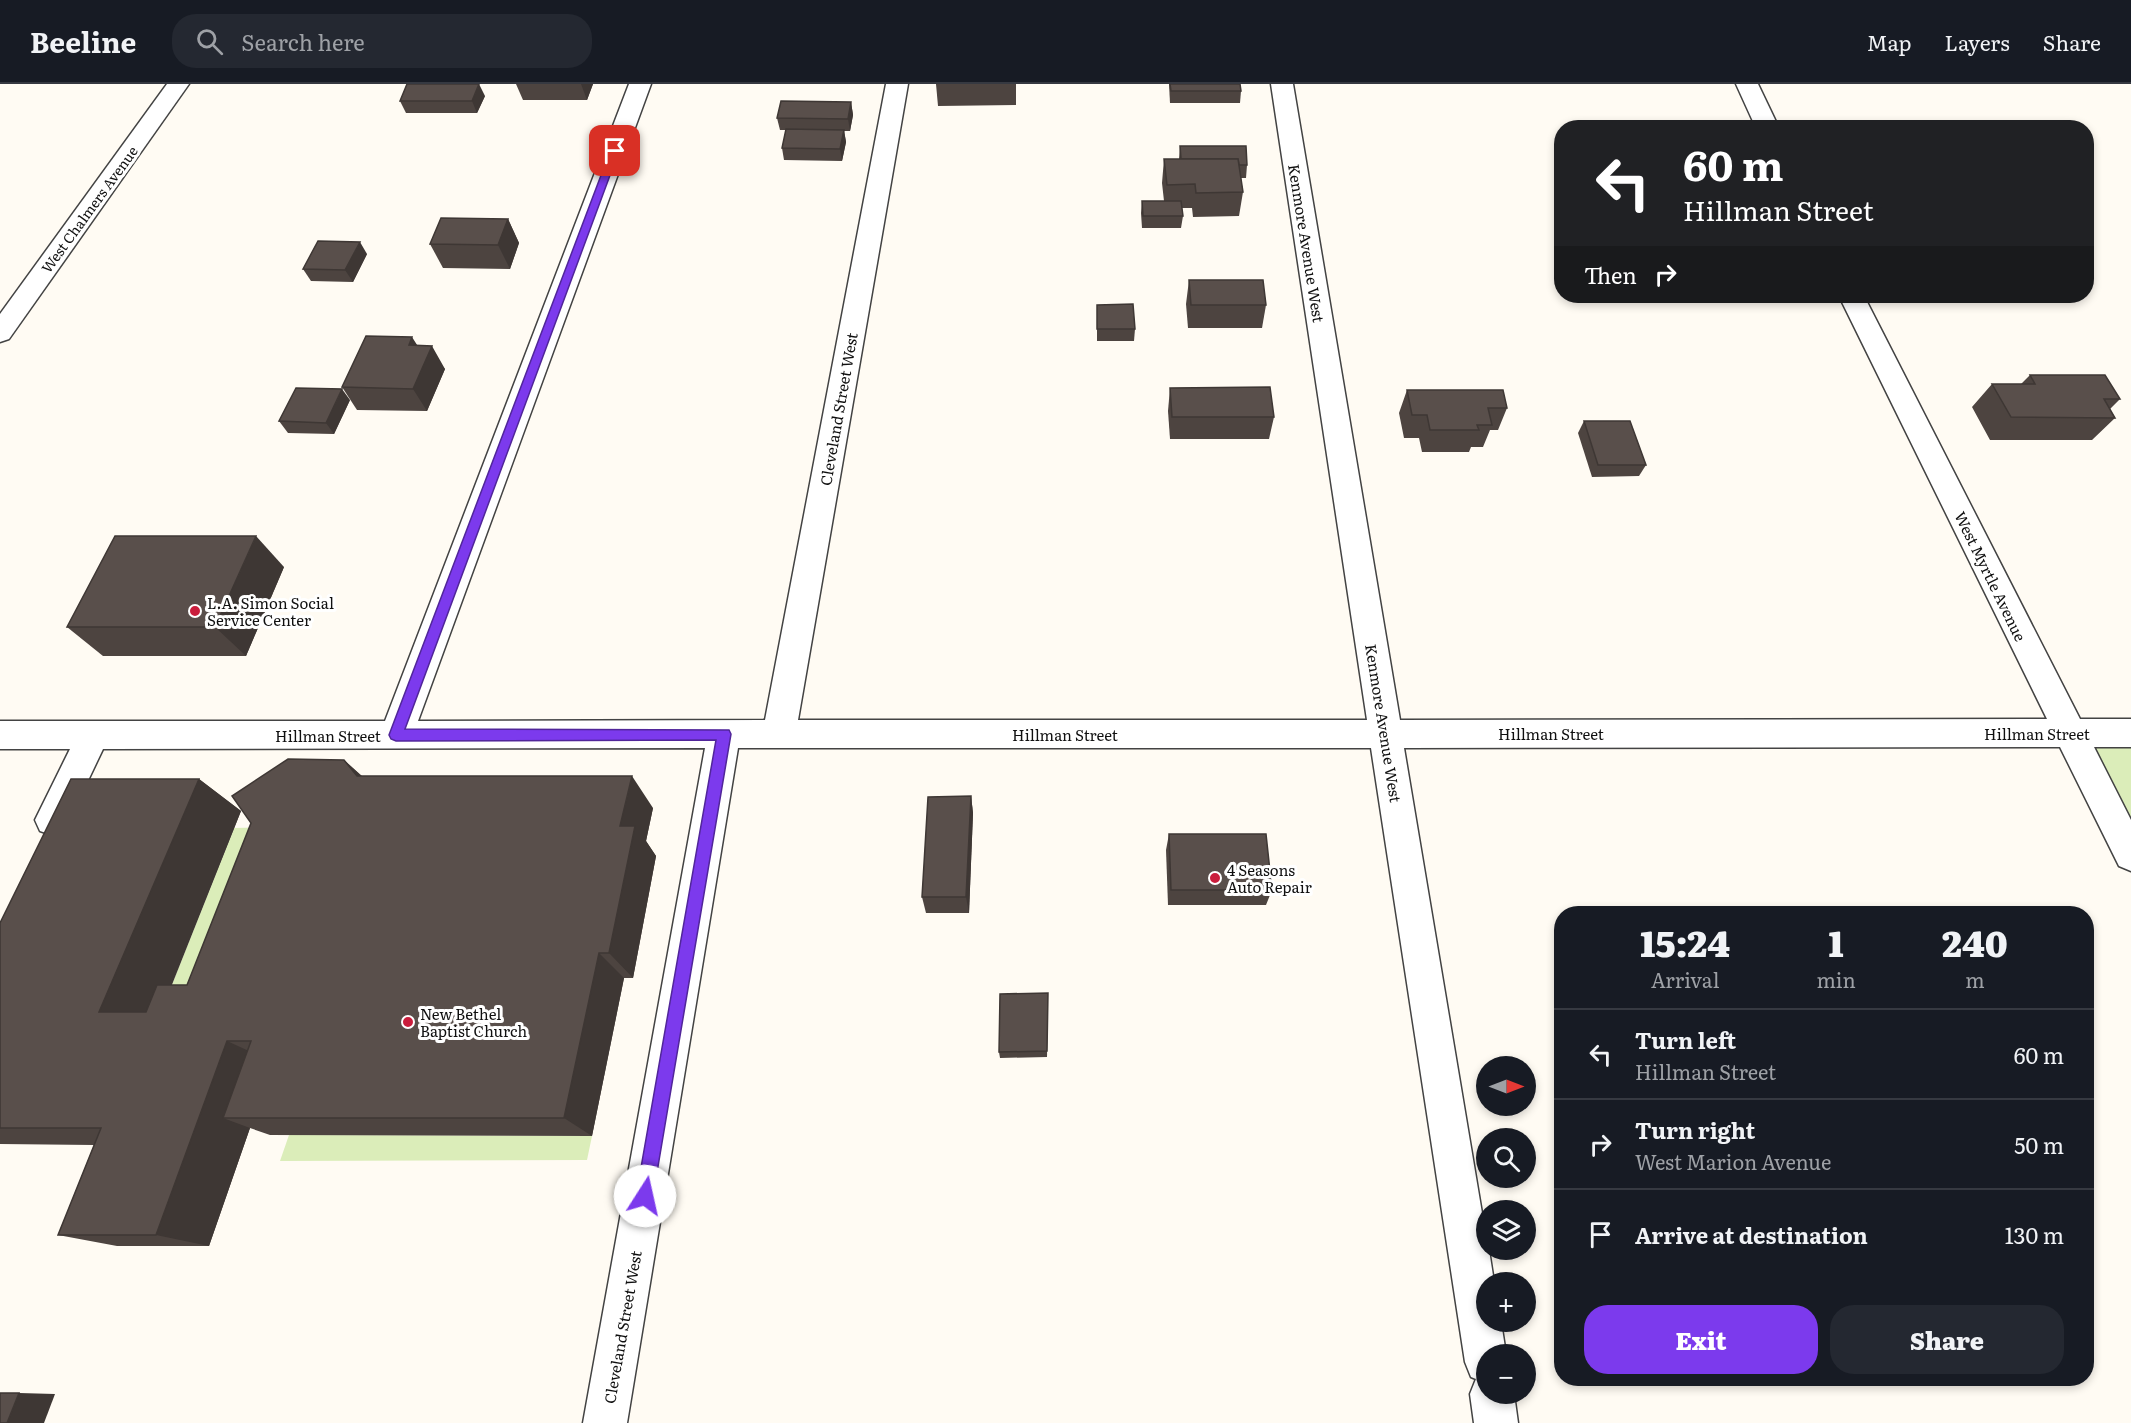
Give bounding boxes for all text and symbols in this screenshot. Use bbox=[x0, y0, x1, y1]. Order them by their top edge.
search box bbox=[172, 14, 592, 68]
text: Beeline bbox=[30, 20, 136, 62]
icon: search bbox=[193, 25, 226, 58]
text: Search here bbox=[241, 25, 365, 58]
text: Map bbox=[1867, 26, 1912, 57]
text: Layers bbox=[1945, 26, 2010, 57]
text: Share bbox=[2043, 26, 2101, 57]
pin bbox=[589, 125, 640, 176]
text: 60 m bbox=[1683, 132, 1784, 194]
icon: arrive bbox=[598, 134, 631, 167]
street label: West Chalmers Avenue bbox=[36, 141, 142, 277]
icon: left bbox=[1584, 144, 1662, 222]
street label: Kenmore Avenue West bbox=[1283, 162, 1331, 324]
text: Hillman Street bbox=[1683, 189, 1874, 229]
text: Then bbox=[1584, 258, 1637, 291]
icon: right bbox=[1649, 258, 1682, 291]
street label: Cleveland Street West bbox=[813, 331, 863, 487]
street label: West Myrtle Avenue bbox=[1949, 507, 2033, 645]
place label: L.A. Simon Social Service Center bbox=[207, 591, 334, 631]
marker: L.A. Simon Social Service Center bbox=[188, 604, 202, 618]
street label: Kenmore Avenue West bbox=[1360, 642, 1408, 804]
street label: Hillman Street bbox=[1498, 722, 1604, 745]
street label: Hillman Street bbox=[1984, 722, 2090, 745]
street label: Hillman Street bbox=[1012, 723, 1118, 746]
street label: Hillman Street bbox=[275, 724, 381, 747]
place label: 4 Seasons Auto Repair bbox=[1227, 858, 1312, 898]
marker: 4 Seasons Auto Repair bbox=[1208, 871, 1222, 885]
text: 15:24 bbox=[1640, 915, 1730, 968]
text: 1 bbox=[1829, 915, 1844, 968]
text: 240 bbox=[1942, 915, 2008, 968]
text: Arrival bbox=[1651, 964, 1719, 994]
text: min bbox=[1816, 964, 1856, 994]
text: m bbox=[1965, 964, 1985, 994]
place label: New Bethel Baptist Church bbox=[420, 1002, 527, 1042]
marker: New Bethel Baptist Church bbox=[401, 1015, 415, 1029]
text: Turn left bbox=[1635, 1023, 1736, 1056]
icon: left bbox=[1584, 1038, 1617, 1071]
text: 60 m bbox=[2014, 1038, 2064, 1071]
north arrow bbox=[1476, 1056, 1536, 1116]
map controls bbox=[1476, 1056, 1536, 1404]
text: Hillman Street bbox=[1635, 1056, 1776, 1086]
text: Turn right bbox=[1635, 1113, 1755, 1146]
button: search bbox=[1476, 1128, 1536, 1188]
icon: right bbox=[1584, 1128, 1617, 1161]
text: 50 m bbox=[2014, 1128, 2064, 1161]
text: West Marion Avenue bbox=[1635, 1146, 1831, 1176]
position arrow bbox=[613, 1164, 677, 1228]
button: layers bbox=[1476, 1200, 1536, 1260]
icon: arrive bbox=[1584, 1218, 1617, 1251]
text: Arrive at destination bbox=[1635, 1218, 1868, 1251]
text: 130 m bbox=[2005, 1218, 2064, 1251]
street label: Cleveland Street West bbox=[597, 1249, 647, 1405]
button: + bbox=[1476, 1272, 1536, 1332]
button: Exit bbox=[1584, 1305, 1818, 1374]
button: Share bbox=[1830, 1305, 2064, 1374]
button: − bbox=[1476, 1344, 1536, 1404]

